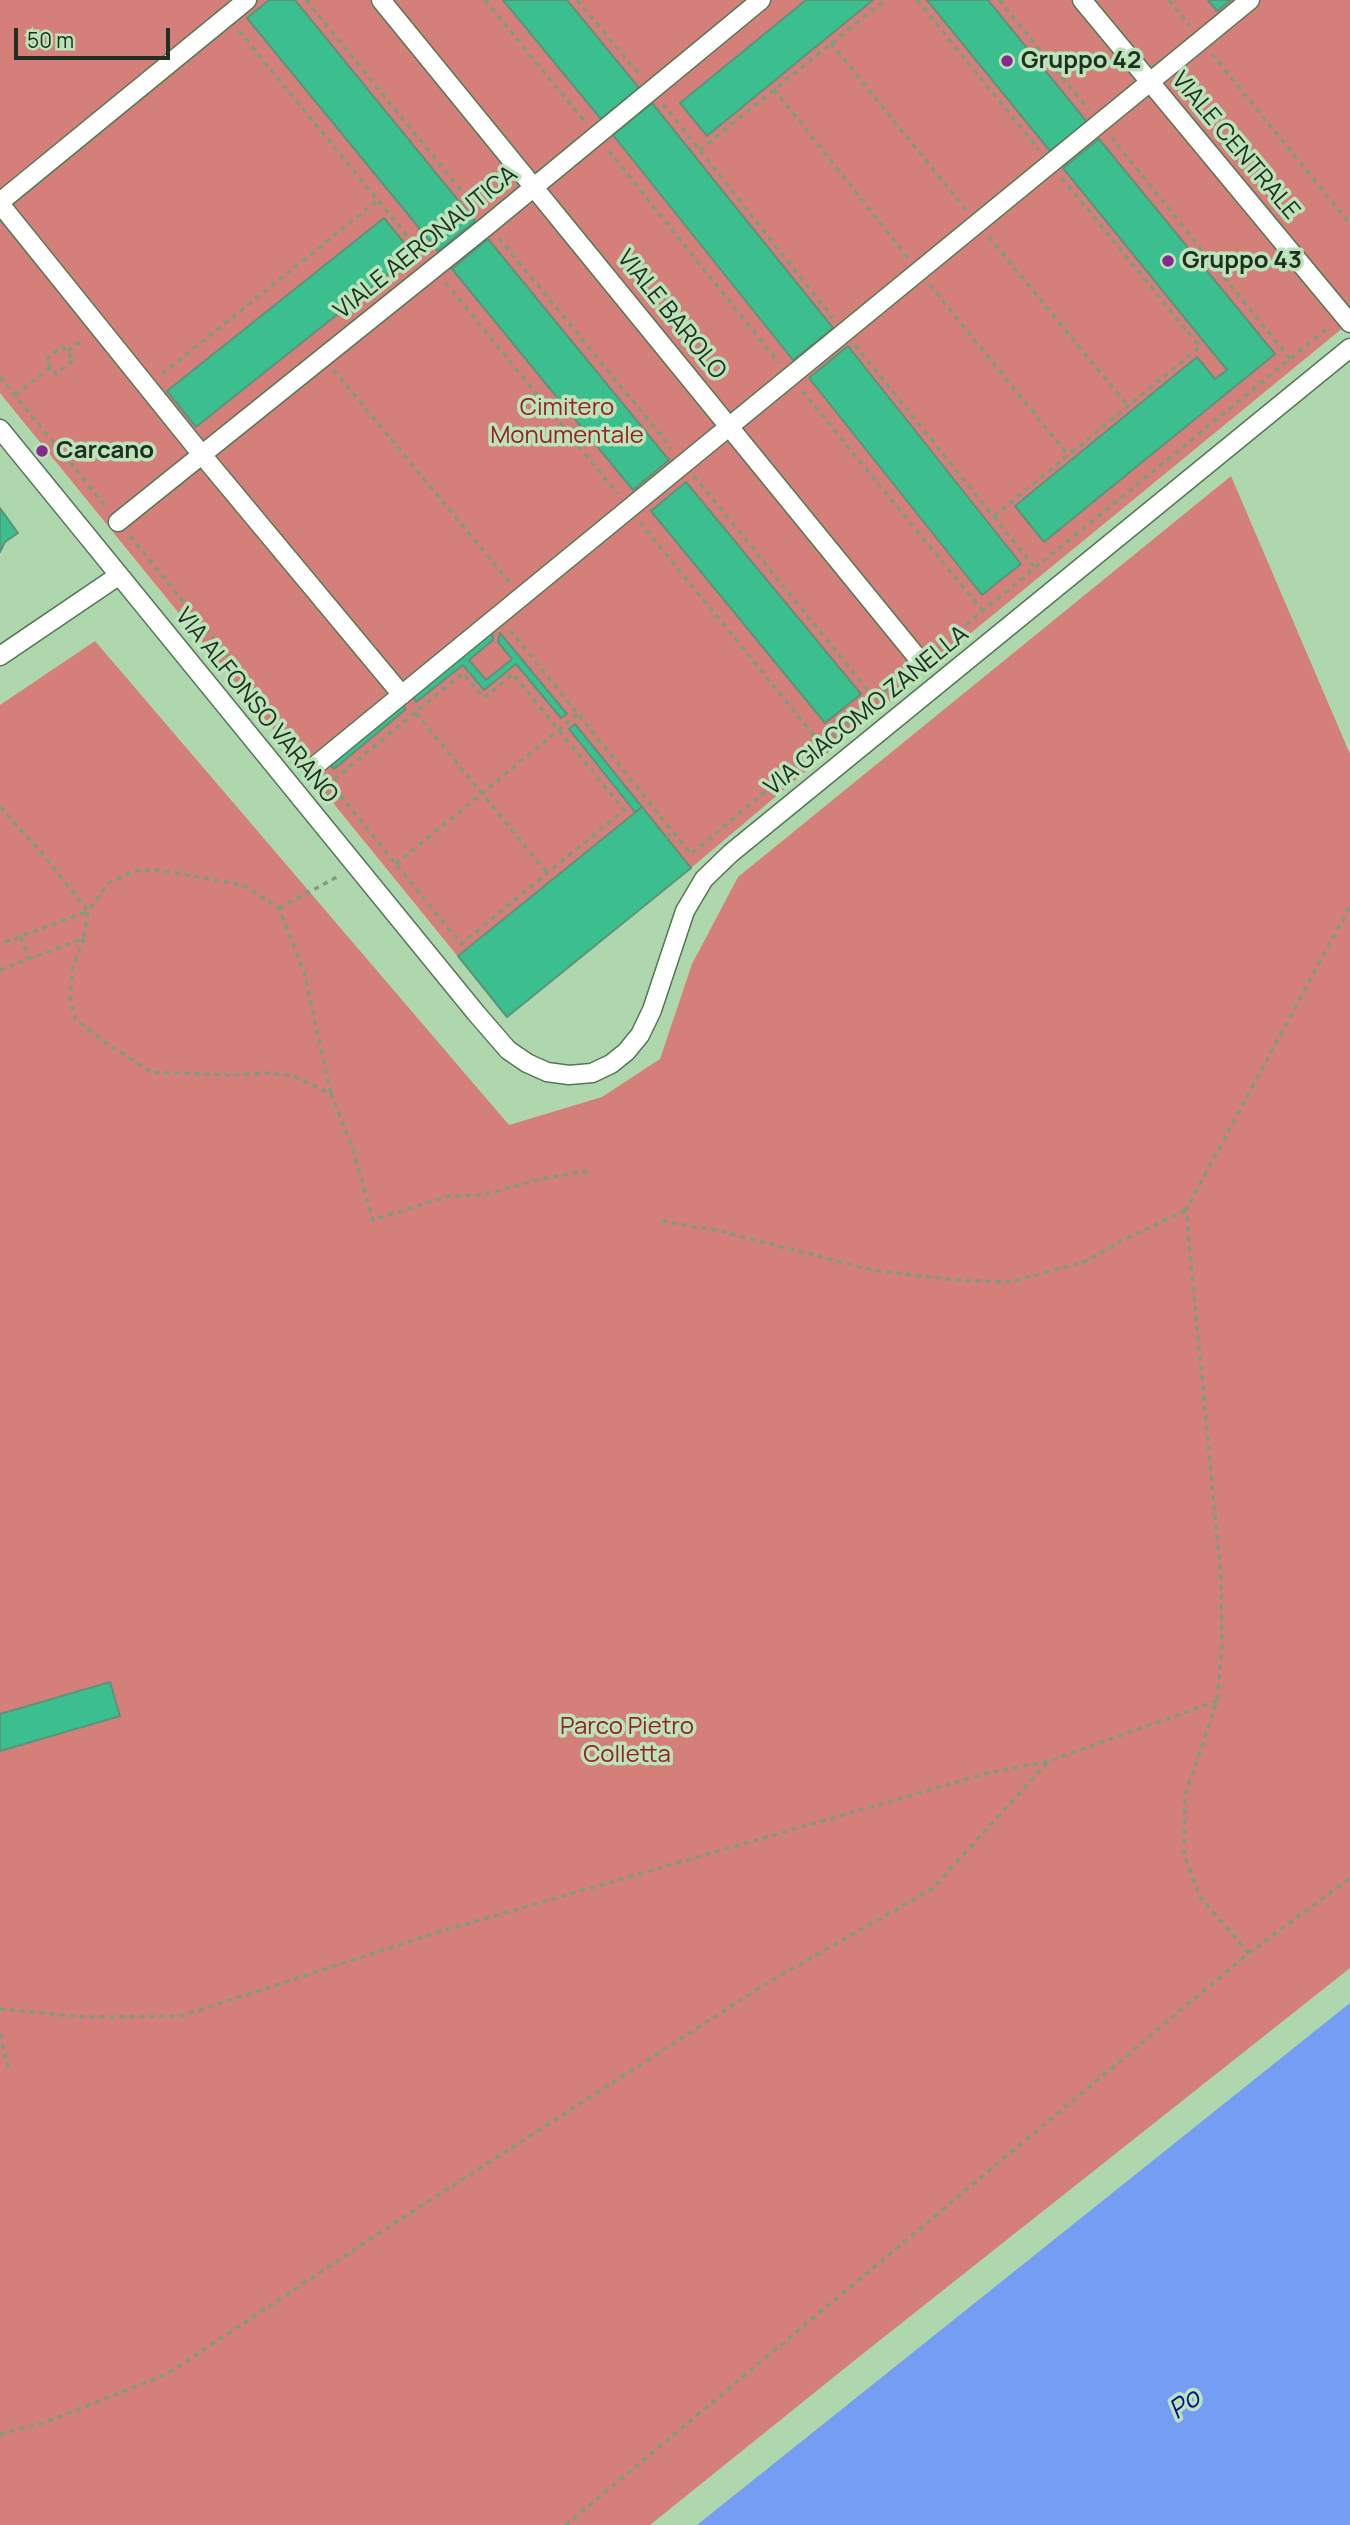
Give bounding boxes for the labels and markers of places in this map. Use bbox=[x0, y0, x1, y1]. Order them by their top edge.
place label: Gruppo 42 bbox=[1021, 47, 1141, 75]
marker: Gruppo 42 bbox=[999, 53, 1015, 69]
place label: Gruppo 43 bbox=[1182, 247, 1302, 275]
marker: Gruppo 43 bbox=[1160, 253, 1176, 269]
place label: Carcano bbox=[56, 437, 154, 465]
marker: Carcano bbox=[34, 443, 50, 459]

